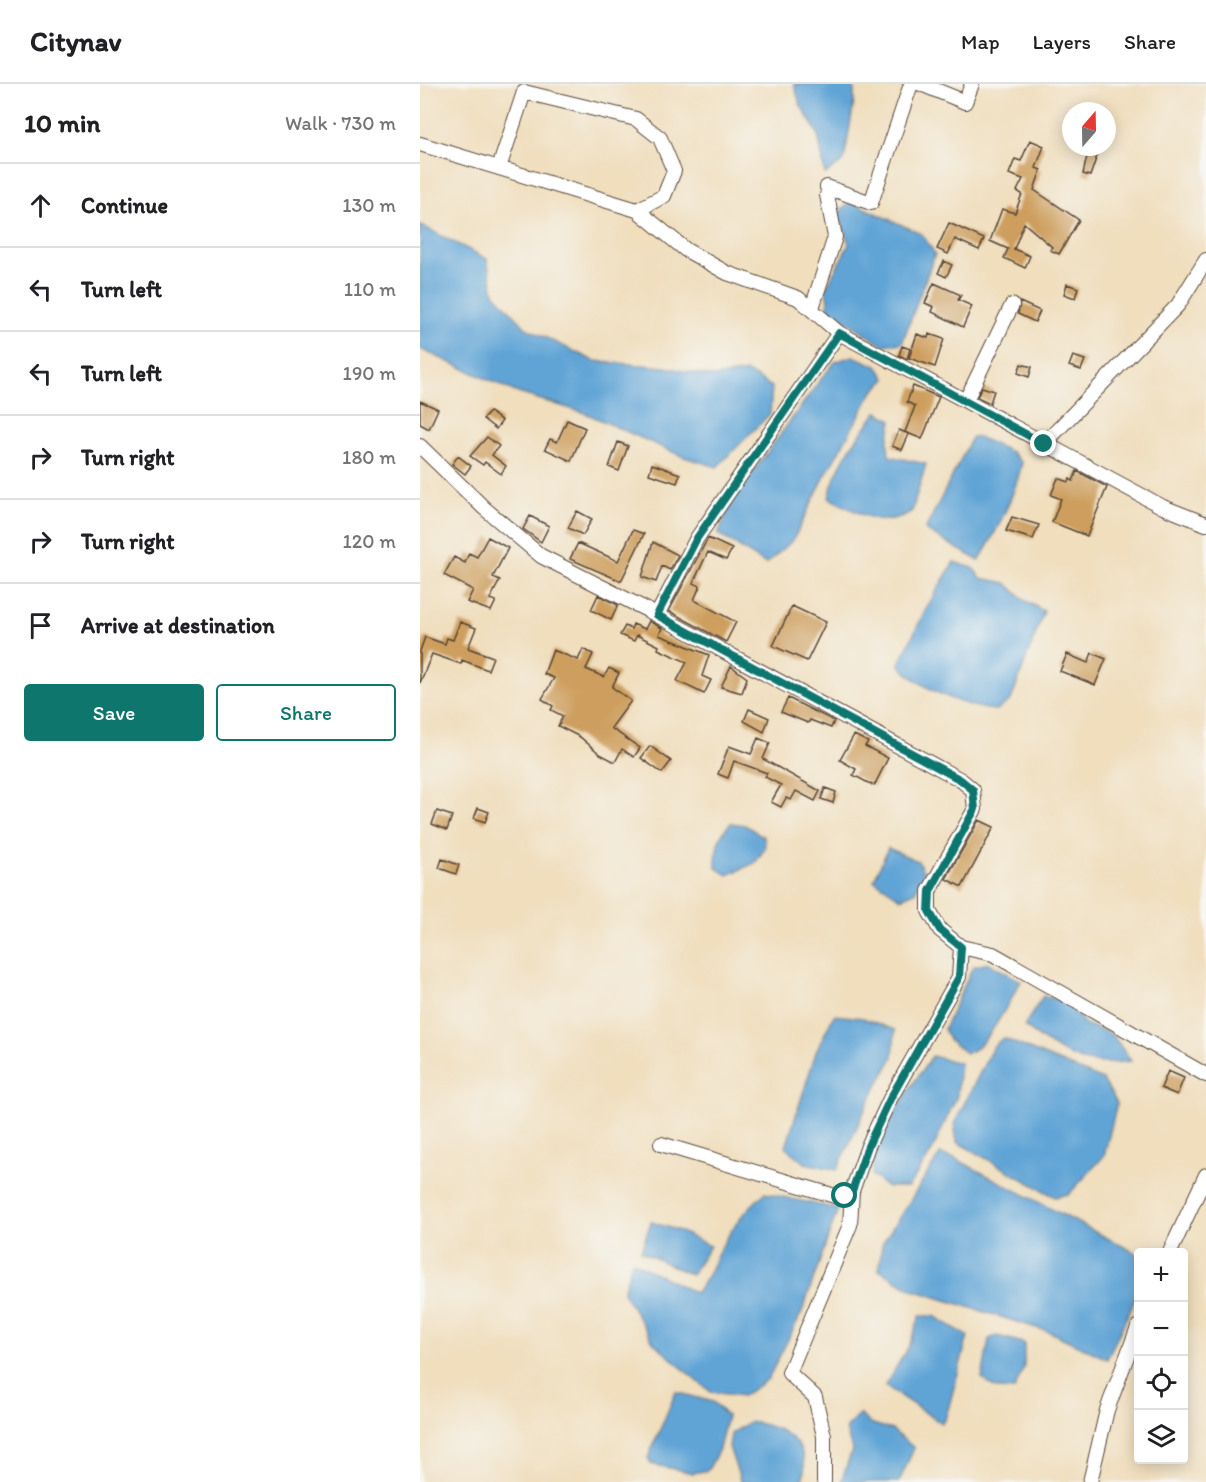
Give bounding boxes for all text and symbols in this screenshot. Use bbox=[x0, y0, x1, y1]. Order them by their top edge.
text: Citynav bbox=[30, 24, 121, 58]
text: Map bbox=[961, 29, 1000, 54]
text: Layers bbox=[1033, 29, 1091, 54]
text: Share bbox=[1124, 29, 1176, 54]
north arrow bbox=[1062, 102, 1116, 156]
text: 10 min bbox=[24, 107, 100, 139]
text: Walk · 730 m bbox=[285, 111, 396, 135]
icon: ahead bbox=[24, 189, 57, 222]
text: Continue bbox=[81, 192, 168, 219]
text: 130 m bbox=[342, 193, 396, 217]
icon: left bbox=[24, 273, 57, 306]
text: Turn left bbox=[81, 276, 162, 303]
text: 110 m bbox=[344, 277, 396, 301]
icon: left bbox=[24, 357, 57, 390]
text: Turn left bbox=[81, 360, 162, 387]
text: 190 m bbox=[343, 361, 396, 385]
route end bbox=[1030, 430, 1056, 456]
icon: right bbox=[24, 441, 57, 474]
text: Turn right bbox=[81, 444, 175, 471]
text: 180 m bbox=[342, 445, 396, 469]
icon: right bbox=[24, 525, 57, 558]
text: Turn right bbox=[81, 528, 175, 555]
text: 120 m bbox=[343, 529, 396, 553]
icon: arrive bbox=[24, 609, 57, 642]
text: Arrive at destination bbox=[81, 612, 275, 639]
button: Save bbox=[24, 684, 204, 741]
button: Share bbox=[216, 684, 396, 741]
route start bbox=[831, 1182, 857, 1208]
map controls bbox=[1134, 1248, 1188, 1464]
button: + bbox=[1134, 1248, 1188, 1302]
button: − bbox=[1134, 1302, 1188, 1356]
button: locate bbox=[1134, 1356, 1188, 1410]
button: layers bbox=[1134, 1410, 1188, 1464]

